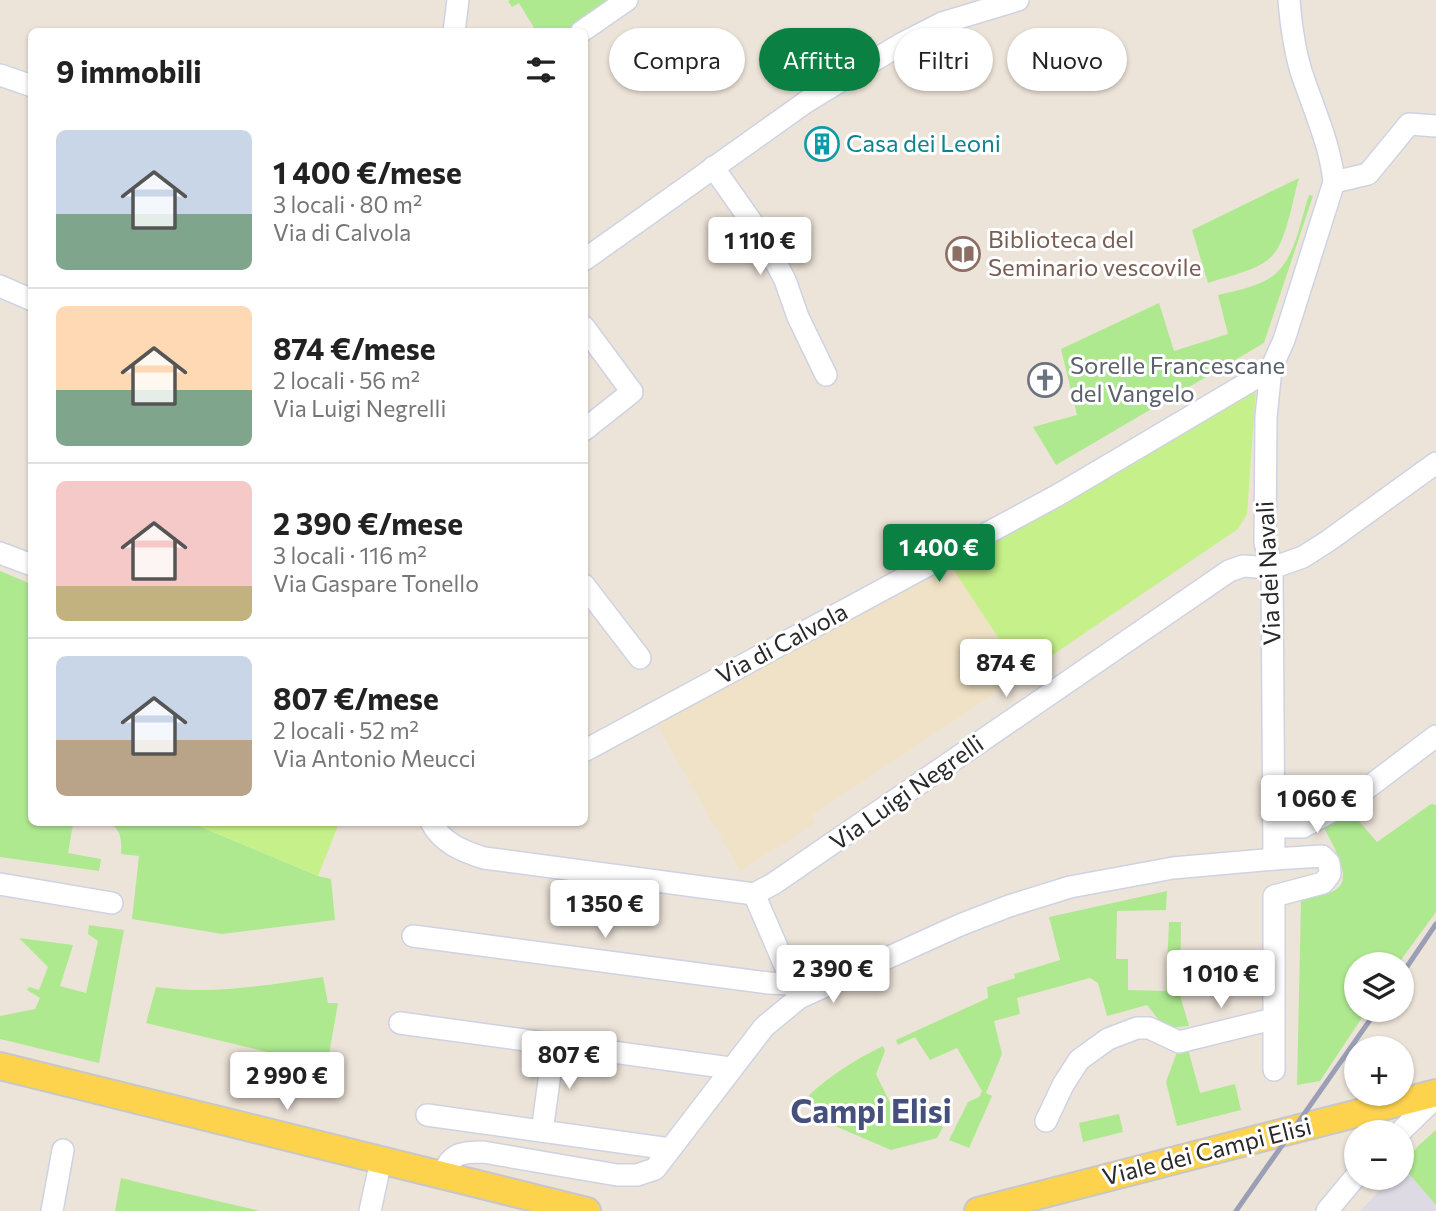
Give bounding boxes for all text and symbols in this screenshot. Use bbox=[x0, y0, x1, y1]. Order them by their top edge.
chip: Compra bbox=[609, 28, 745, 91]
chip: Affitta bbox=[759, 28, 880, 91]
chip: Filtri bbox=[894, 28, 993, 91]
chip: Nuovo bbox=[1007, 28, 1127, 91]
icon: filters bbox=[522, 51, 560, 89]
text: 9 immobili bbox=[56, 52, 202, 89]
building icon: Casa dei Leoni bbox=[803, 125, 841, 163]
place label: Casa dei Leoni bbox=[846, 128, 1001, 157]
text: 1 400 €/mese bbox=[273, 153, 462, 190]
icon: home bbox=[112, 158, 196, 242]
text: 3 locali · 80 m² bbox=[273, 190, 422, 218]
text: Via di Calvola bbox=[273, 218, 411, 246]
pin: 1 110 € bbox=[695, 218, 825, 277]
place label: Biblioteca del Seminario vescovile bbox=[988, 224, 1201, 281]
text: 1 110 € bbox=[724, 226, 796, 254]
library icon: Biblioteca del Seminario vescovile bbox=[944, 235, 982, 273]
text: 874 €/mese bbox=[273, 329, 436, 366]
icon: home bbox=[112, 334, 196, 418]
place label: Sorelle Francescane del Vangelo bbox=[1070, 350, 1285, 407]
church icon: Sorelle Francescane del Vangelo bbox=[1026, 361, 1064, 399]
text: 2 locali · 56 m² bbox=[273, 366, 420, 394]
text: Via Luigi Negrelli bbox=[273, 394, 446, 422]
street label: Via dei Navali bbox=[1249, 500, 1286, 646]
text: 2 390 €/mese bbox=[273, 504, 463, 541]
icon: home bbox=[112, 509, 196, 593]
pin: 1 400 € bbox=[874, 524, 1004, 584]
text: 1 400 € bbox=[899, 533, 979, 561]
text: 3 locali · 116 m² bbox=[273, 541, 427, 569]
text: Via Gaspare Tonello bbox=[273, 569, 479, 597]
street label: Via di Calvola bbox=[711, 596, 852, 689]
pin: 874 € bbox=[957, 640, 1055, 699]
text: 874 € bbox=[976, 648, 1036, 676]
text: 807 €/mese bbox=[273, 679, 439, 716]
icon: home bbox=[112, 684, 196, 768]
text: 2 locali · 52 m² bbox=[273, 716, 419, 744]
street label: Via Luigi Negrelli bbox=[824, 728, 989, 856]
text: Via Antonio Meucci bbox=[273, 744, 476, 772]
pin: 1 060 € bbox=[1252, 776, 1382, 835]
text: 1 060 € bbox=[1277, 784, 1357, 812]
pin: 1 350 € bbox=[540, 880, 670, 940]
text: 1 350 € bbox=[566, 889, 644, 917]
pin: 2 390 € bbox=[768, 946, 898, 1005]
pin: 1 010 € bbox=[1156, 950, 1286, 1010]
map controls bbox=[1344, 952, 1414, 1190]
button: layers bbox=[1344, 952, 1414, 1022]
text: 2 390 € bbox=[793, 954, 873, 982]
text: 1 010 € bbox=[1183, 959, 1259, 987]
pin: 807 € bbox=[520, 1032, 618, 1091]
button: + bbox=[1344, 1036, 1414, 1106]
text: 807 € bbox=[538, 1040, 600, 1068]
pin: 2 990 € bbox=[222, 1052, 352, 1112]
text: 2 990 € bbox=[246, 1061, 328, 1089]
district label: Campi Elisi bbox=[790, 1090, 952, 1130]
street label: Viale dei Campi Elisi bbox=[1099, 1111, 1314, 1191]
button: − bbox=[1344, 1120, 1414, 1190]

